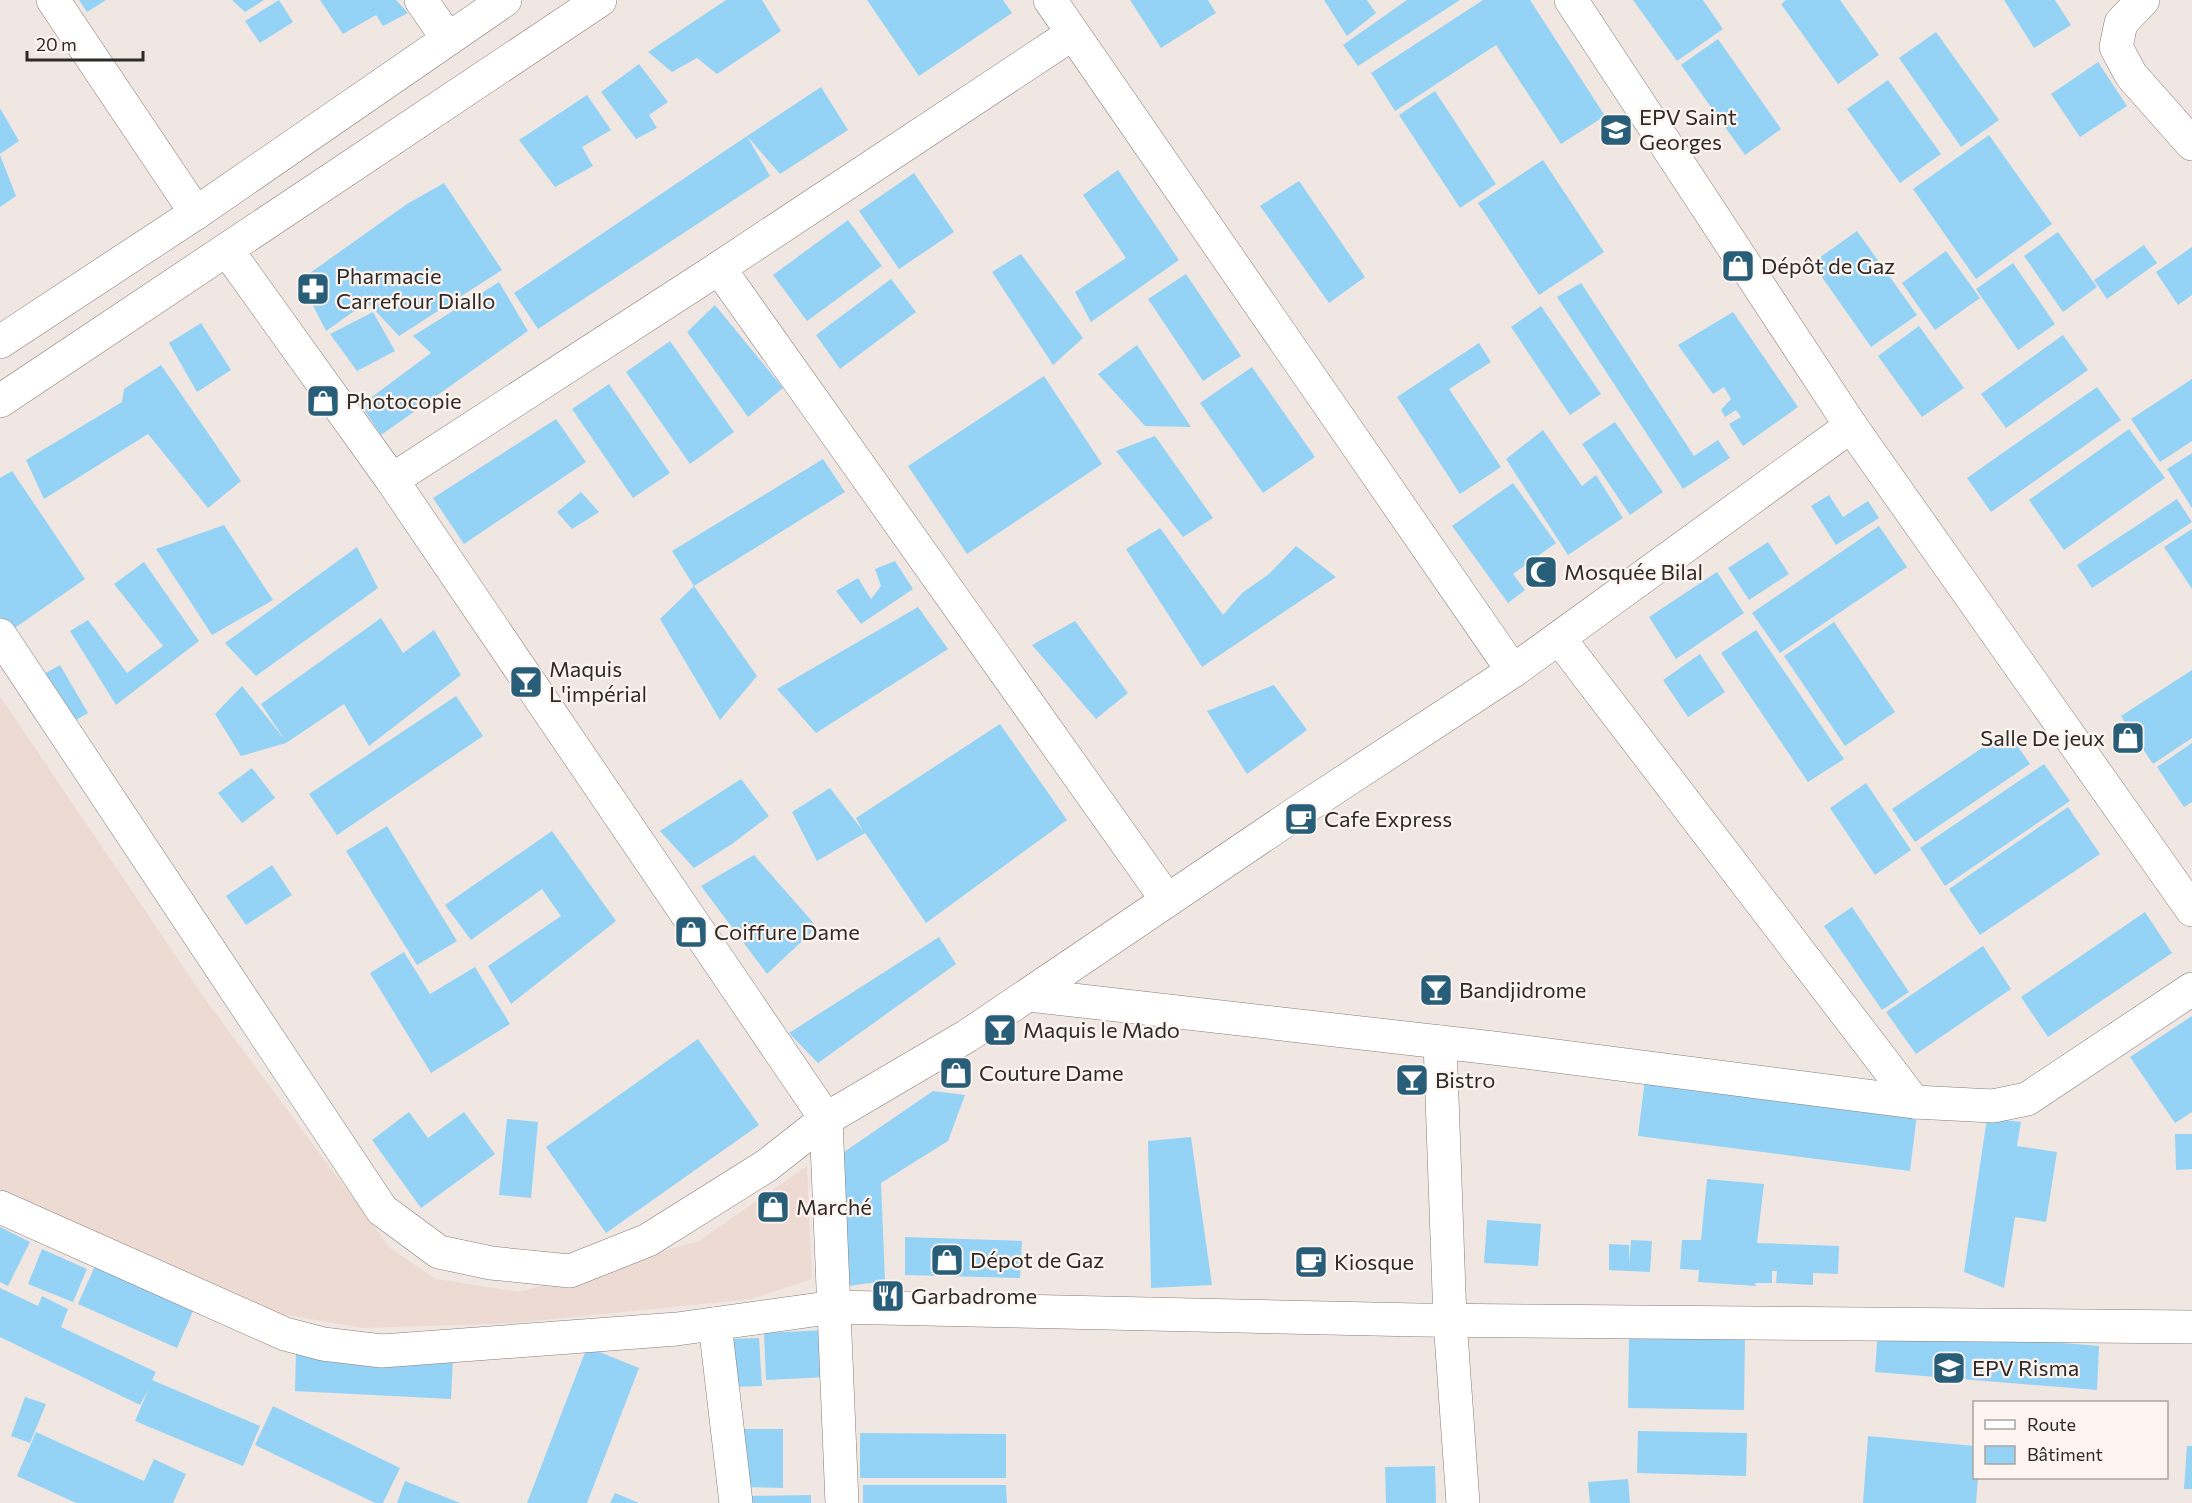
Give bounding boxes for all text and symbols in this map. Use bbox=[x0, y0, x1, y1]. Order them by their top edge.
scale bar bbox=[27, 24, 142, 62]
text: 20 m bbox=[36, 33, 77, 55]
place label: EPV Saint Georges bbox=[1639, 103, 1737, 155]
school or university icon: EPV Saint Georges bbox=[1598, 112, 1634, 148]
shop icon: Dépôt de Gaz bbox=[1720, 248, 1756, 284]
place label: Dépôt de Gaz bbox=[1761, 252, 1895, 279]
place label: Pharmacie Carrefour Diallo bbox=[336, 262, 496, 314]
pharmacy icon: Pharmacie Carrefour Diallo bbox=[295, 271, 331, 307]
shop icon: Photocopie bbox=[305, 383, 341, 419]
place label: Photocopie bbox=[346, 387, 462, 414]
mosque icon: Mosquée Bilal bbox=[1523, 554, 1559, 590]
place label: Mosquée Bilal bbox=[1564, 558, 1703, 585]
place label: Maquis L'impérial bbox=[549, 655, 647, 707]
bar icon: Maquis L'impérial bbox=[508, 664, 544, 700]
shop icon: Salle De jeux bbox=[2110, 720, 2146, 756]
place label: Salle De jeux bbox=[1980, 724, 2105, 751]
cafe icon: Cafe Express bbox=[1283, 801, 1319, 837]
place label: Cafe Express bbox=[1324, 805, 1452, 832]
shop icon: Coiffure Dame bbox=[673, 914, 709, 950]
place label: Coiffure Dame bbox=[714, 918, 860, 945]
bar icon: Bandjidrome bbox=[1418, 972, 1454, 1008]
place label: Bandjidrome bbox=[1459, 976, 1586, 1003]
bar icon: Maquis le Mado bbox=[982, 1012, 1018, 1048]
place label: Maquis le Mado bbox=[1023, 1016, 1180, 1043]
shop icon: Couture Dame bbox=[938, 1055, 974, 1091]
place label: Couture Dame bbox=[979, 1059, 1124, 1086]
bar icon: Bistro bbox=[1394, 1062, 1430, 1098]
place label: Bistro bbox=[1435, 1066, 1495, 1093]
shop icon: Marché bbox=[755, 1189, 791, 1225]
place label: Marché bbox=[796, 1193, 872, 1220]
shop icon: Dépot de Gaz bbox=[929, 1242, 965, 1278]
cafe icon: Kiosque bbox=[1293, 1244, 1329, 1280]
place label: Dépot de Gaz bbox=[970, 1246, 1104, 1273]
place label: Kiosque bbox=[1334, 1248, 1414, 1275]
restaurant icon: Garbadrome bbox=[870, 1278, 906, 1314]
place label: Garbadrome bbox=[911, 1282, 1037, 1309]
school or university icon: EPV Risma bbox=[1931, 1350, 1967, 1386]
place label: EPV Risma bbox=[1972, 1354, 2079, 1381]
legend bbox=[1973, 1401, 2168, 1479]
text: Route bbox=[2027, 1413, 2076, 1435]
text: Bâtiment bbox=[2027, 1443, 2103, 1465]

